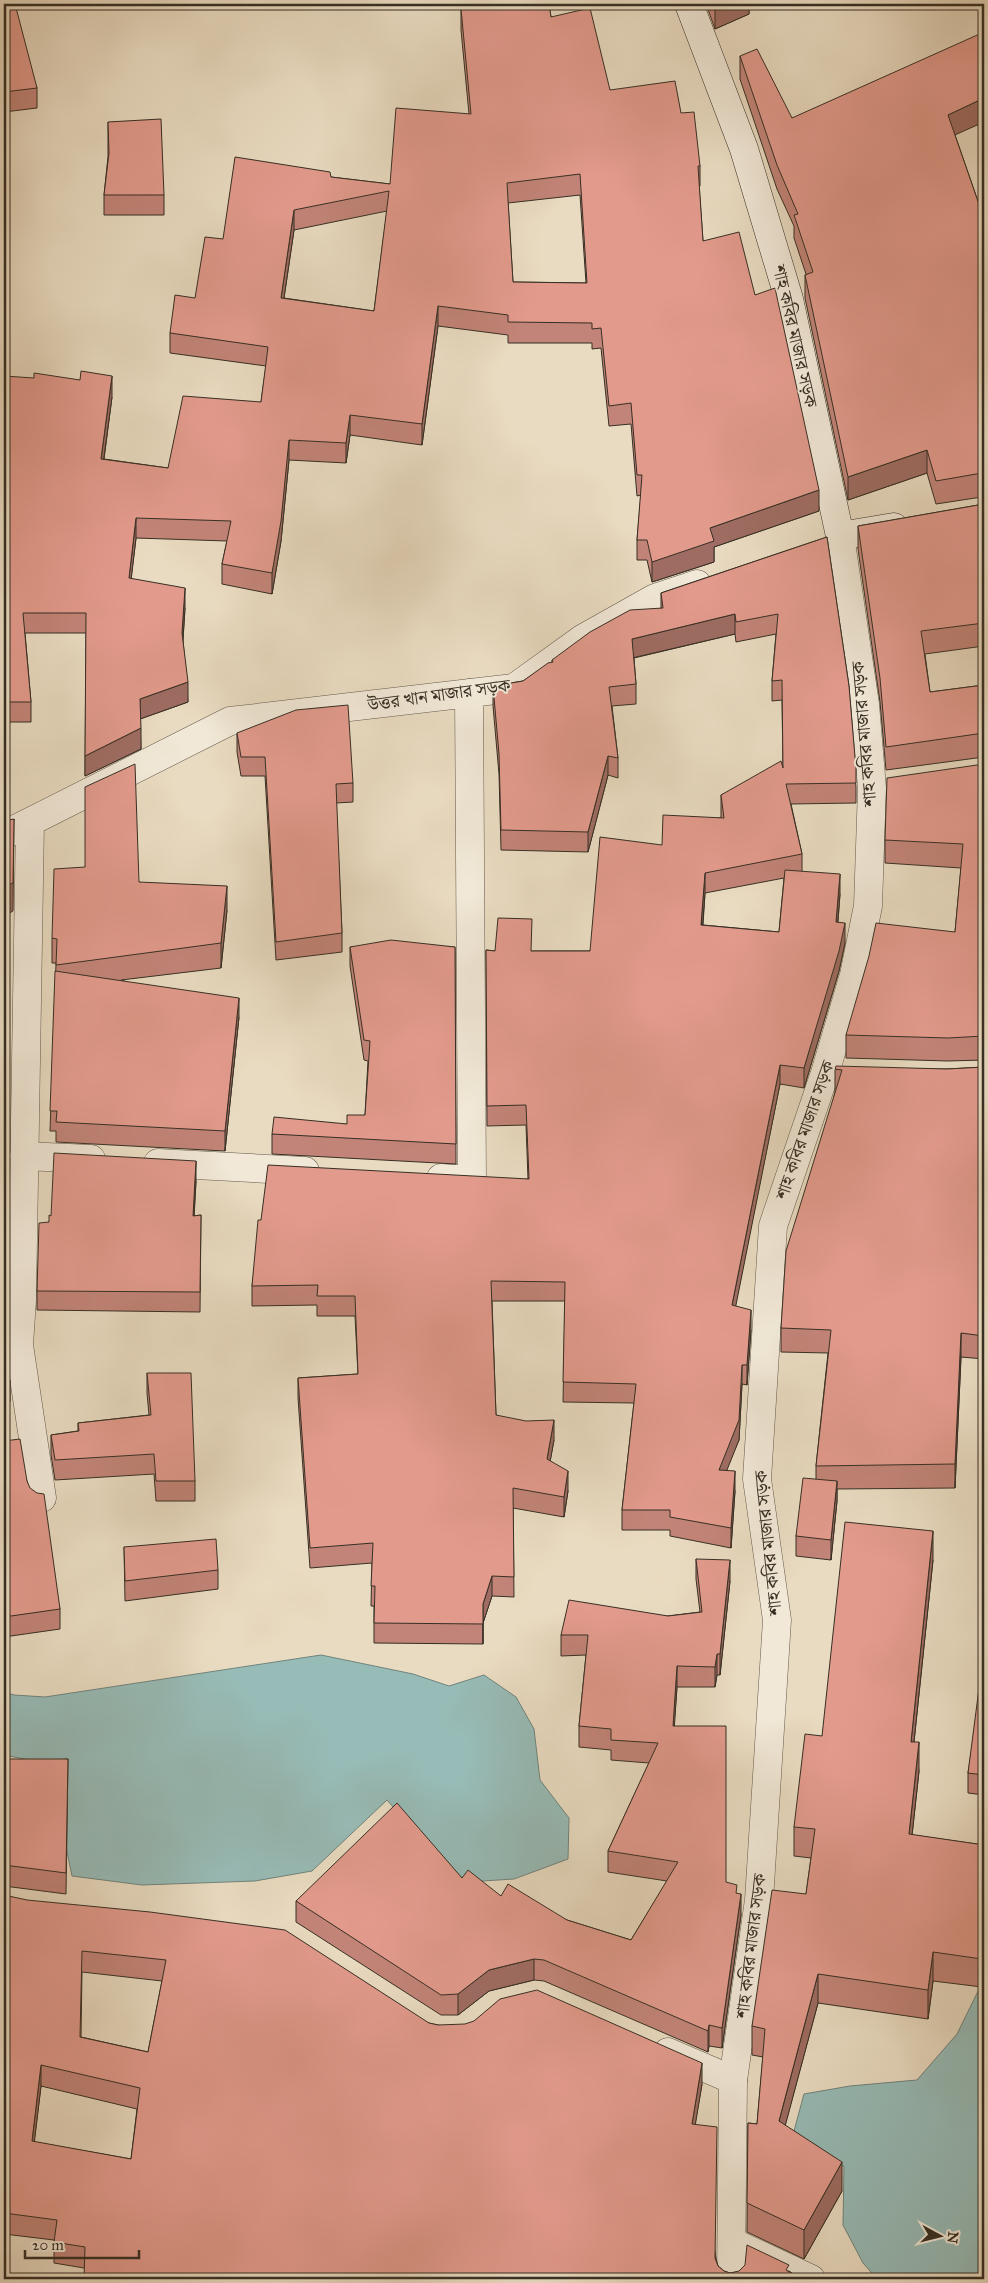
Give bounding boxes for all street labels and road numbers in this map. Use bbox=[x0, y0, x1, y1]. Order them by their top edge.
street label: শাহ কবির মাজার সড়ক bbox=[768, 262, 822, 411]
street label: শাহ কবির মাজার সড়ক bbox=[847, 659, 881, 808]
street label: উত্তর খান মাজার সড়ক bbox=[365, 674, 513, 716]
street label: শাহ কবির মাজার সড়ক bbox=[771, 1056, 840, 1203]
street label: শাহ কবির মাজার সড়ক bbox=[749, 1468, 787, 1617]
street label: শাহ কবির মাজার সড়ক bbox=[731, 1871, 771, 2021]

